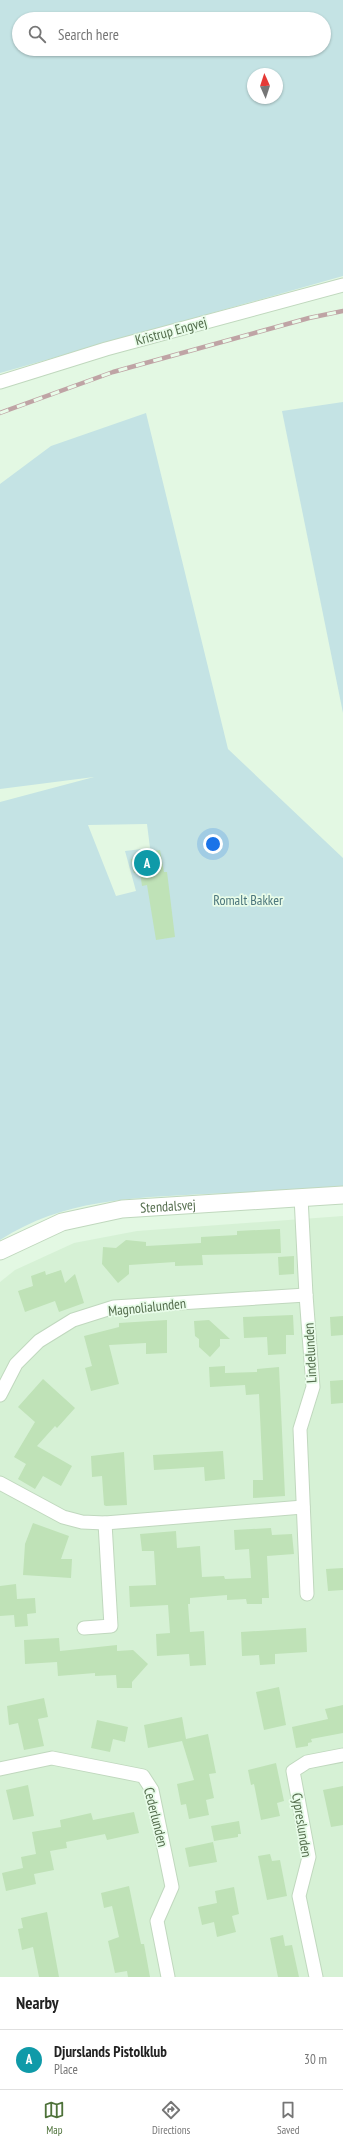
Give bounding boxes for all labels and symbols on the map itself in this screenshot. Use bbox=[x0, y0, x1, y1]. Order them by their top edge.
north arrow bbox=[247, 68, 283, 104]
street label: Kristrup Engvej bbox=[133, 313, 209, 349]
your location bbox=[203, 834, 223, 854]
pin: A bbox=[134, 848, 160, 878]
park label: Romalt Bakker bbox=[213, 891, 283, 909]
street label: Stendalsvej bbox=[140, 1195, 196, 1217]
street label: Magnolialunden bbox=[107, 1294, 187, 1320]
street label: Lindelunden bbox=[299, 1322, 321, 1384]
street label: Cederlunden bbox=[140, 1785, 172, 1849]
street label: Cypreslunden bbox=[288, 1791, 316, 1859]

